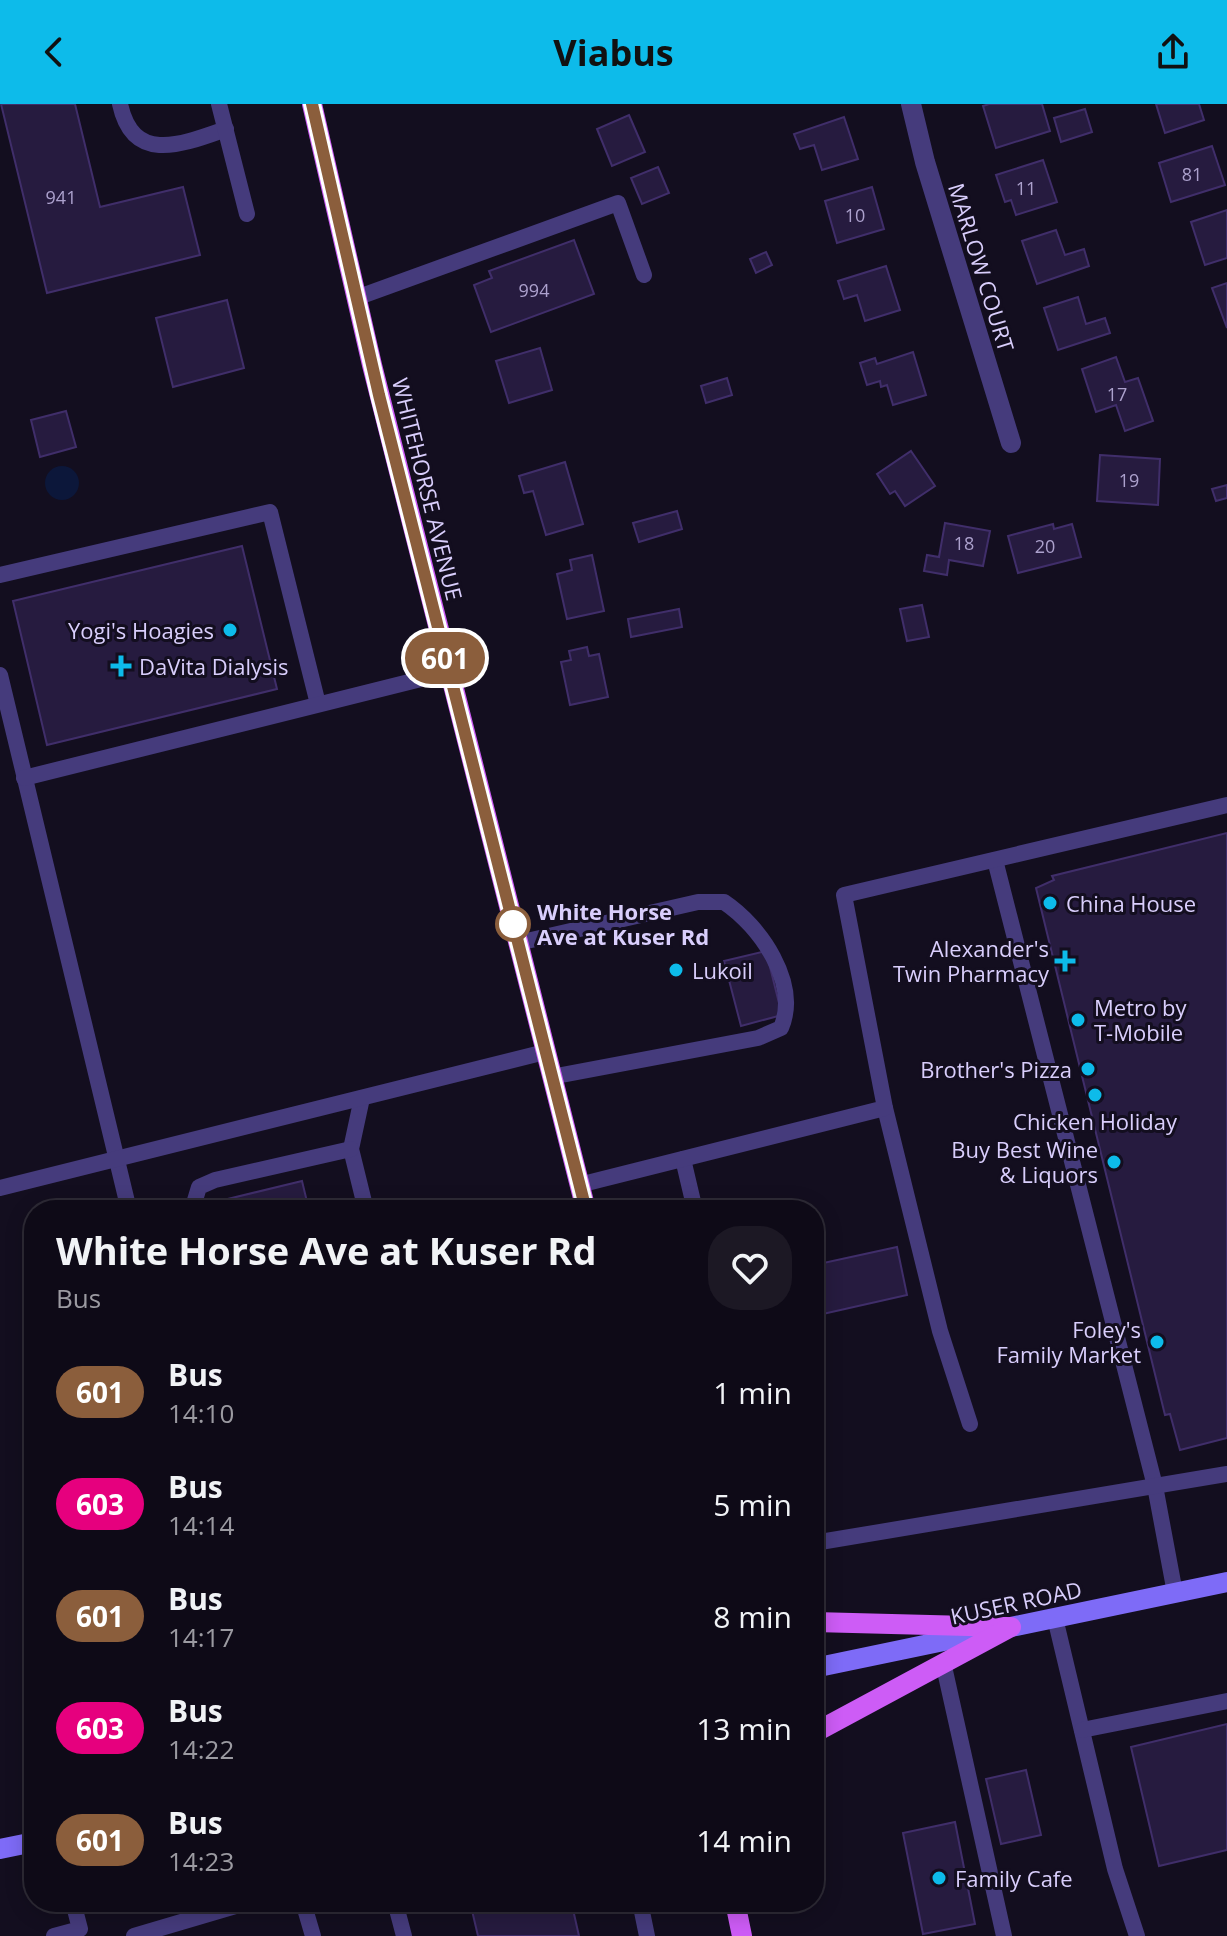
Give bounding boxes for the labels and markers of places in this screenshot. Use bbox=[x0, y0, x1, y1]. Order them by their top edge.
place label: Yogi's Hoagies bbox=[68, 615, 214, 645]
marker: Yogi's Hoagies bbox=[221, 621, 239, 639]
place label: DaVita Dialysis bbox=[139, 651, 288, 681]
marker: DaVita Dialysis bbox=[110, 655, 132, 677]
place label: China House bbox=[1066, 888, 1196, 918]
marker: China House bbox=[1041, 894, 1059, 912]
place label: White Horse Ave at Kuser Rd bbox=[537, 896, 709, 951]
marker: White Horse Ave at Kuser Rd bbox=[496, 907, 530, 941]
place label: Alexander's Twin Pharmacy bbox=[893, 933, 1050, 988]
marker: Alexander's Twin Pharmacy bbox=[1056, 952, 1074, 970]
place label: Lukoil bbox=[692, 955, 753, 985]
marker: Lukoil bbox=[667, 961, 685, 979]
place label: Metro by T-Mobile bbox=[1094, 992, 1187, 1047]
marker: Metro by T-Mobile bbox=[1069, 1011, 1087, 1029]
place label: Brother's Pizza bbox=[920, 1054, 1072, 1084]
marker: Brother's Pizza bbox=[1079, 1060, 1097, 1078]
marker: Chicken Holiday bbox=[1086, 1086, 1104, 1104]
place label: Chicken Holiday bbox=[1013, 1106, 1178, 1136]
place label: Buy Best Wine & Liquors bbox=[951, 1134, 1098, 1189]
marker: Buy Best Wine & Liquors bbox=[1105, 1153, 1123, 1171]
place label: Foley's Family Market bbox=[996, 1314, 1141, 1369]
marker: Foley's Family Market bbox=[1148, 1333, 1166, 1351]
place label: Family Cafe bbox=[955, 1863, 1073, 1893]
marker: Family Cafe bbox=[930, 1869, 948, 1887]

